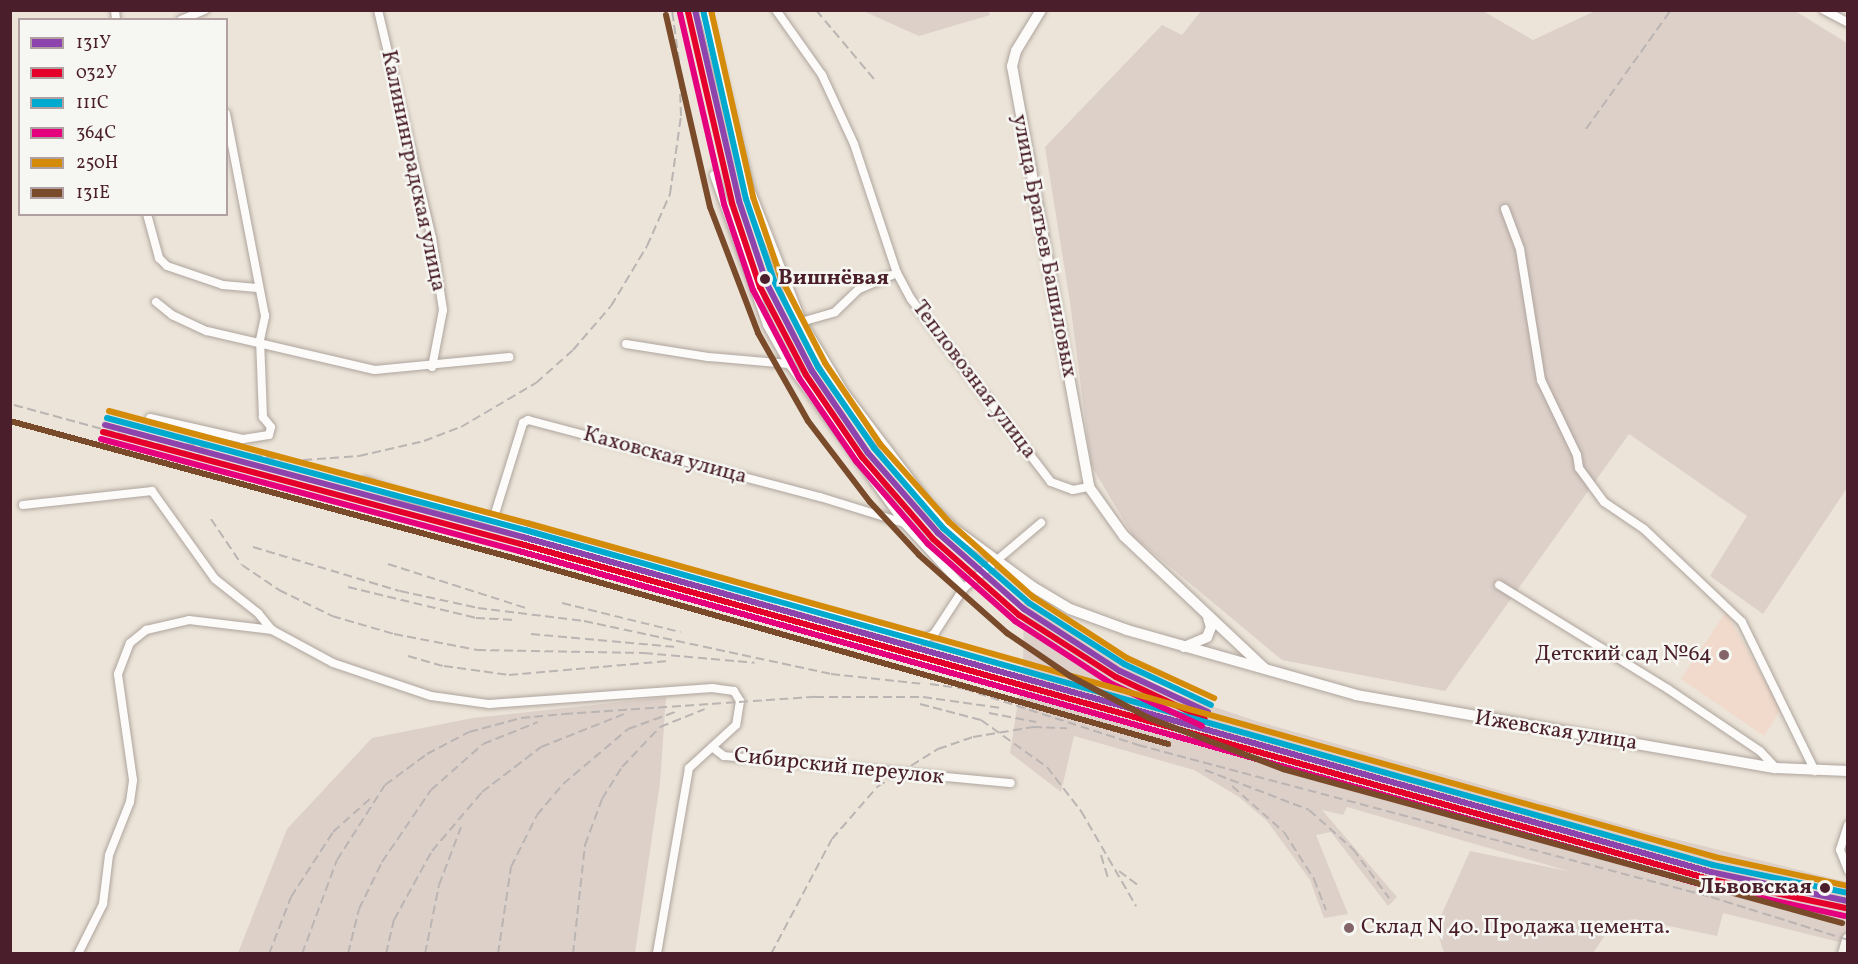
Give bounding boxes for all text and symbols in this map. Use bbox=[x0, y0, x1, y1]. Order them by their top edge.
legend bbox=[18, 18, 228, 216]
text: 131У bbox=[76, 31, 111, 56]
street label: Калининградская улица bbox=[374, 48, 452, 294]
text: 032У bbox=[76, 61, 117, 86]
text: 111С bbox=[76, 91, 109, 116]
street label: улица Братьев Башиловых bbox=[1006, 112, 1082, 380]
text: 364С bbox=[76, 121, 116, 146]
text: 250Н bbox=[76, 151, 118, 176]
text: 131Е bbox=[76, 181, 110, 206]
place label: Вишнёвая bbox=[778, 266, 889, 292]
marker: Вишнёвая bbox=[756, 270, 774, 288]
street label: Тепловозная улица bbox=[906, 295, 1042, 465]
street label: Каховская улица bbox=[580, 421, 750, 491]
place label: Детский сад №64 bbox=[1535, 642, 1712, 668]
marker: Детский сад №64 bbox=[1717, 648, 1731, 662]
street label: Ижевская улица bbox=[1472, 705, 1640, 757]
street label: Сибирский переулок bbox=[733, 743, 945, 791]
place label: Львовская bbox=[1699, 875, 1812, 901]
marker: Львовская bbox=[1816, 879, 1834, 897]
place label: Склад N 40. Продажа цемента. bbox=[1361, 915, 1670, 941]
marker: Склад N 40. Продажа цемента. bbox=[1342, 921, 1356, 935]

